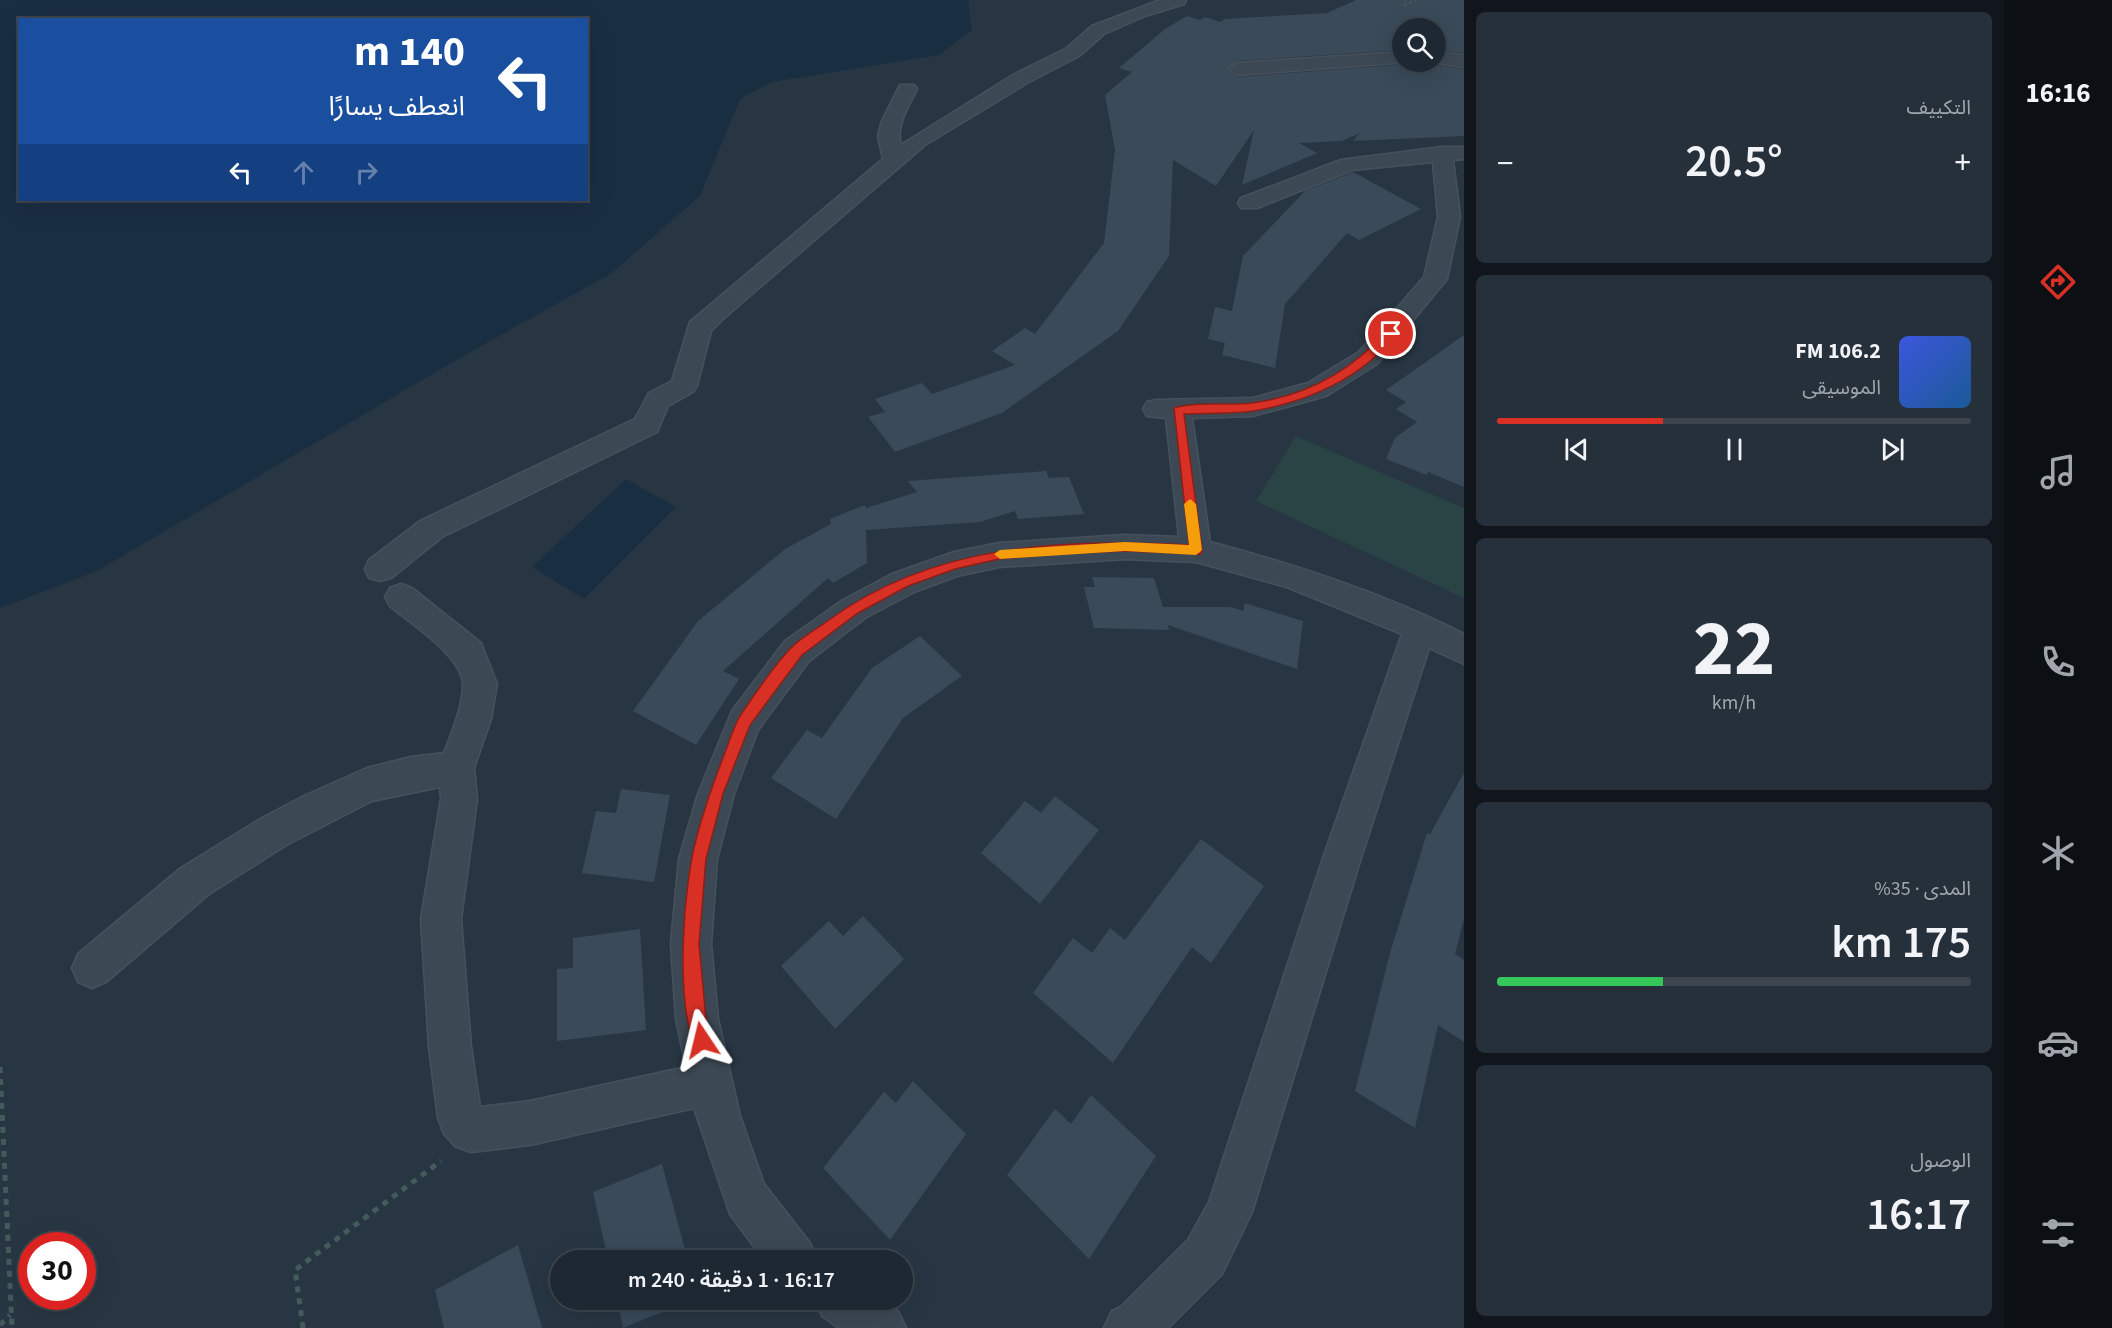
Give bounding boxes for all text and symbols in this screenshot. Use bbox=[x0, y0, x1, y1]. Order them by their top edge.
map controls bbox=[1392, 18, 1446, 72]
button: search bbox=[1392, 18, 1446, 72]
text: 140 m bbox=[354, 22, 465, 82]
icon: left bbox=[486, 42, 564, 120]
text: 16:16 bbox=[2025, 74, 2091, 113]
text: انعطف يسارًا bbox=[328, 87, 465, 126]
text: التكييف bbox=[1907, 94, 1971, 122]
text: 20.5° bbox=[1685, 130, 1783, 194]
text: − bbox=[1497, 140, 1513, 187]
text: + bbox=[1955, 140, 1971, 187]
icon: left bbox=[224, 156, 257, 189]
icon: ahead bbox=[287, 156, 320, 189]
icon: right bbox=[350, 156, 383, 189]
icon: directions bbox=[2037, 261, 2079, 303]
pin bbox=[1365, 308, 1416, 359]
icon: arrive bbox=[1374, 317, 1407, 350]
text: 106.2 FM bbox=[1795, 335, 1881, 367]
text: الموسيقى bbox=[1802, 374, 1881, 402]
icon: previous bbox=[1560, 433, 1593, 466]
icon: pause bbox=[1718, 433, 1751, 466]
icon: next bbox=[1876, 433, 1909, 466]
icon: music bbox=[2037, 451, 2079, 493]
text: 22 bbox=[1693, 594, 1775, 705]
icon: phone bbox=[2037, 641, 2079, 683]
text: km/h bbox=[1712, 689, 1756, 717]
icon: climate bbox=[2037, 832, 2079, 874]
text: المدى · 35% bbox=[1874, 875, 1971, 903]
text: 175 km bbox=[1831, 911, 1971, 975]
position arrow bbox=[670, 1008, 734, 1072]
icon: car bbox=[2037, 1022, 2079, 1064]
text: الوصول bbox=[1910, 1147, 1971, 1175]
text: 16:17 bbox=[1866, 1183, 1971, 1247]
icon: filters bbox=[2037, 1212, 2079, 1254]
speed limit sign: 30 bbox=[18, 1232, 96, 1310]
text: 16:17 · 1 دقيقة · 240 m bbox=[628, 1264, 835, 1296]

